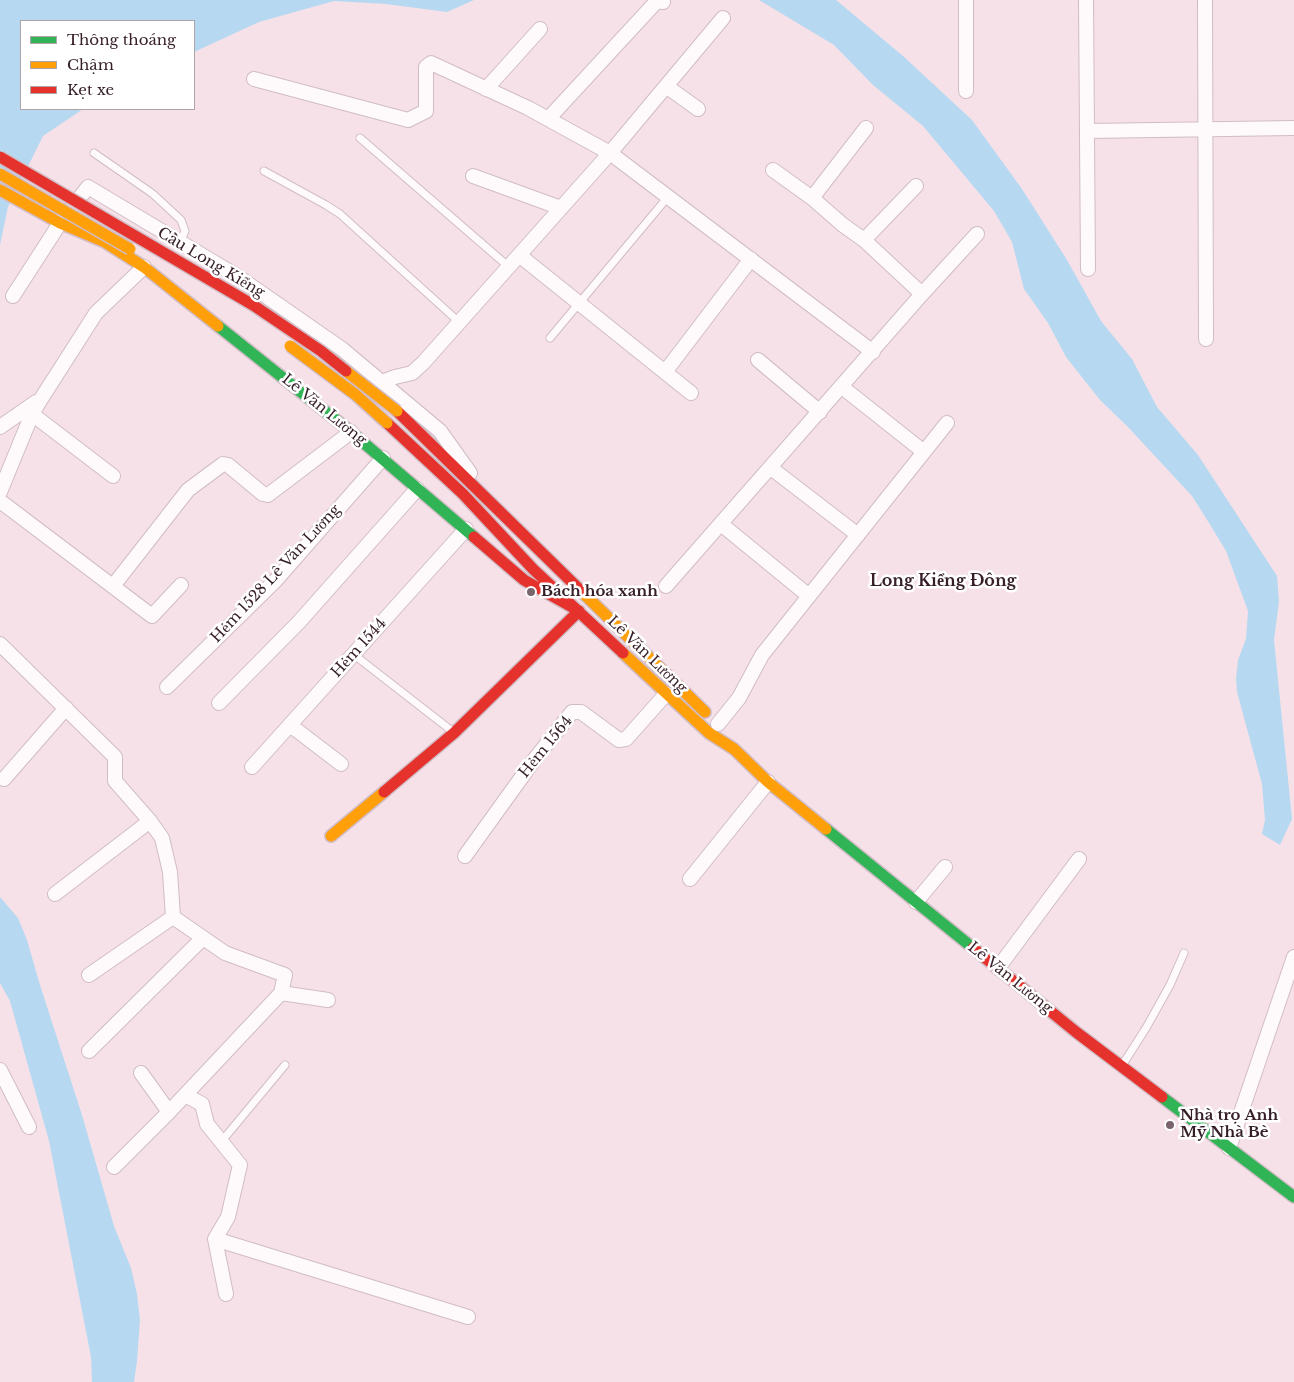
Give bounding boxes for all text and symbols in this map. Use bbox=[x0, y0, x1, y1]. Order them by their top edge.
legend bbox=[20, 20, 195, 110]
text: Thông thoáng bbox=[67, 30, 176, 49]
text: Chậm bbox=[67, 55, 114, 74]
text: Kẹt xe bbox=[67, 80, 114, 99]
street label: Cầu Long Kiểng bbox=[154, 224, 268, 302]
street label: Lê Văn Lương bbox=[278, 370, 370, 450]
street label: Hẻm 1528 Lê Văn Lương bbox=[207, 501, 345, 647]
district label: Long Kiểng Đông bbox=[870, 571, 1016, 591]
place label: Bách hóa xanh bbox=[541, 583, 658, 601]
marker: Bách hóa xanh bbox=[525, 586, 537, 598]
street label: Lê Văn Lương bbox=[604, 613, 690, 697]
street label: Hẻm 1544 bbox=[328, 615, 390, 681]
street label: Hẻm 1564 bbox=[516, 712, 576, 782]
street label: Lê Văn Lương bbox=[964, 938, 1056, 1018]
place label: Nhà trọ Anh Mỹ Nhà Bè bbox=[1180, 1107, 1278, 1142]
marker: Nhà trọ Anh Mỹ Nhà Bè bbox=[1164, 1119, 1176, 1131]

